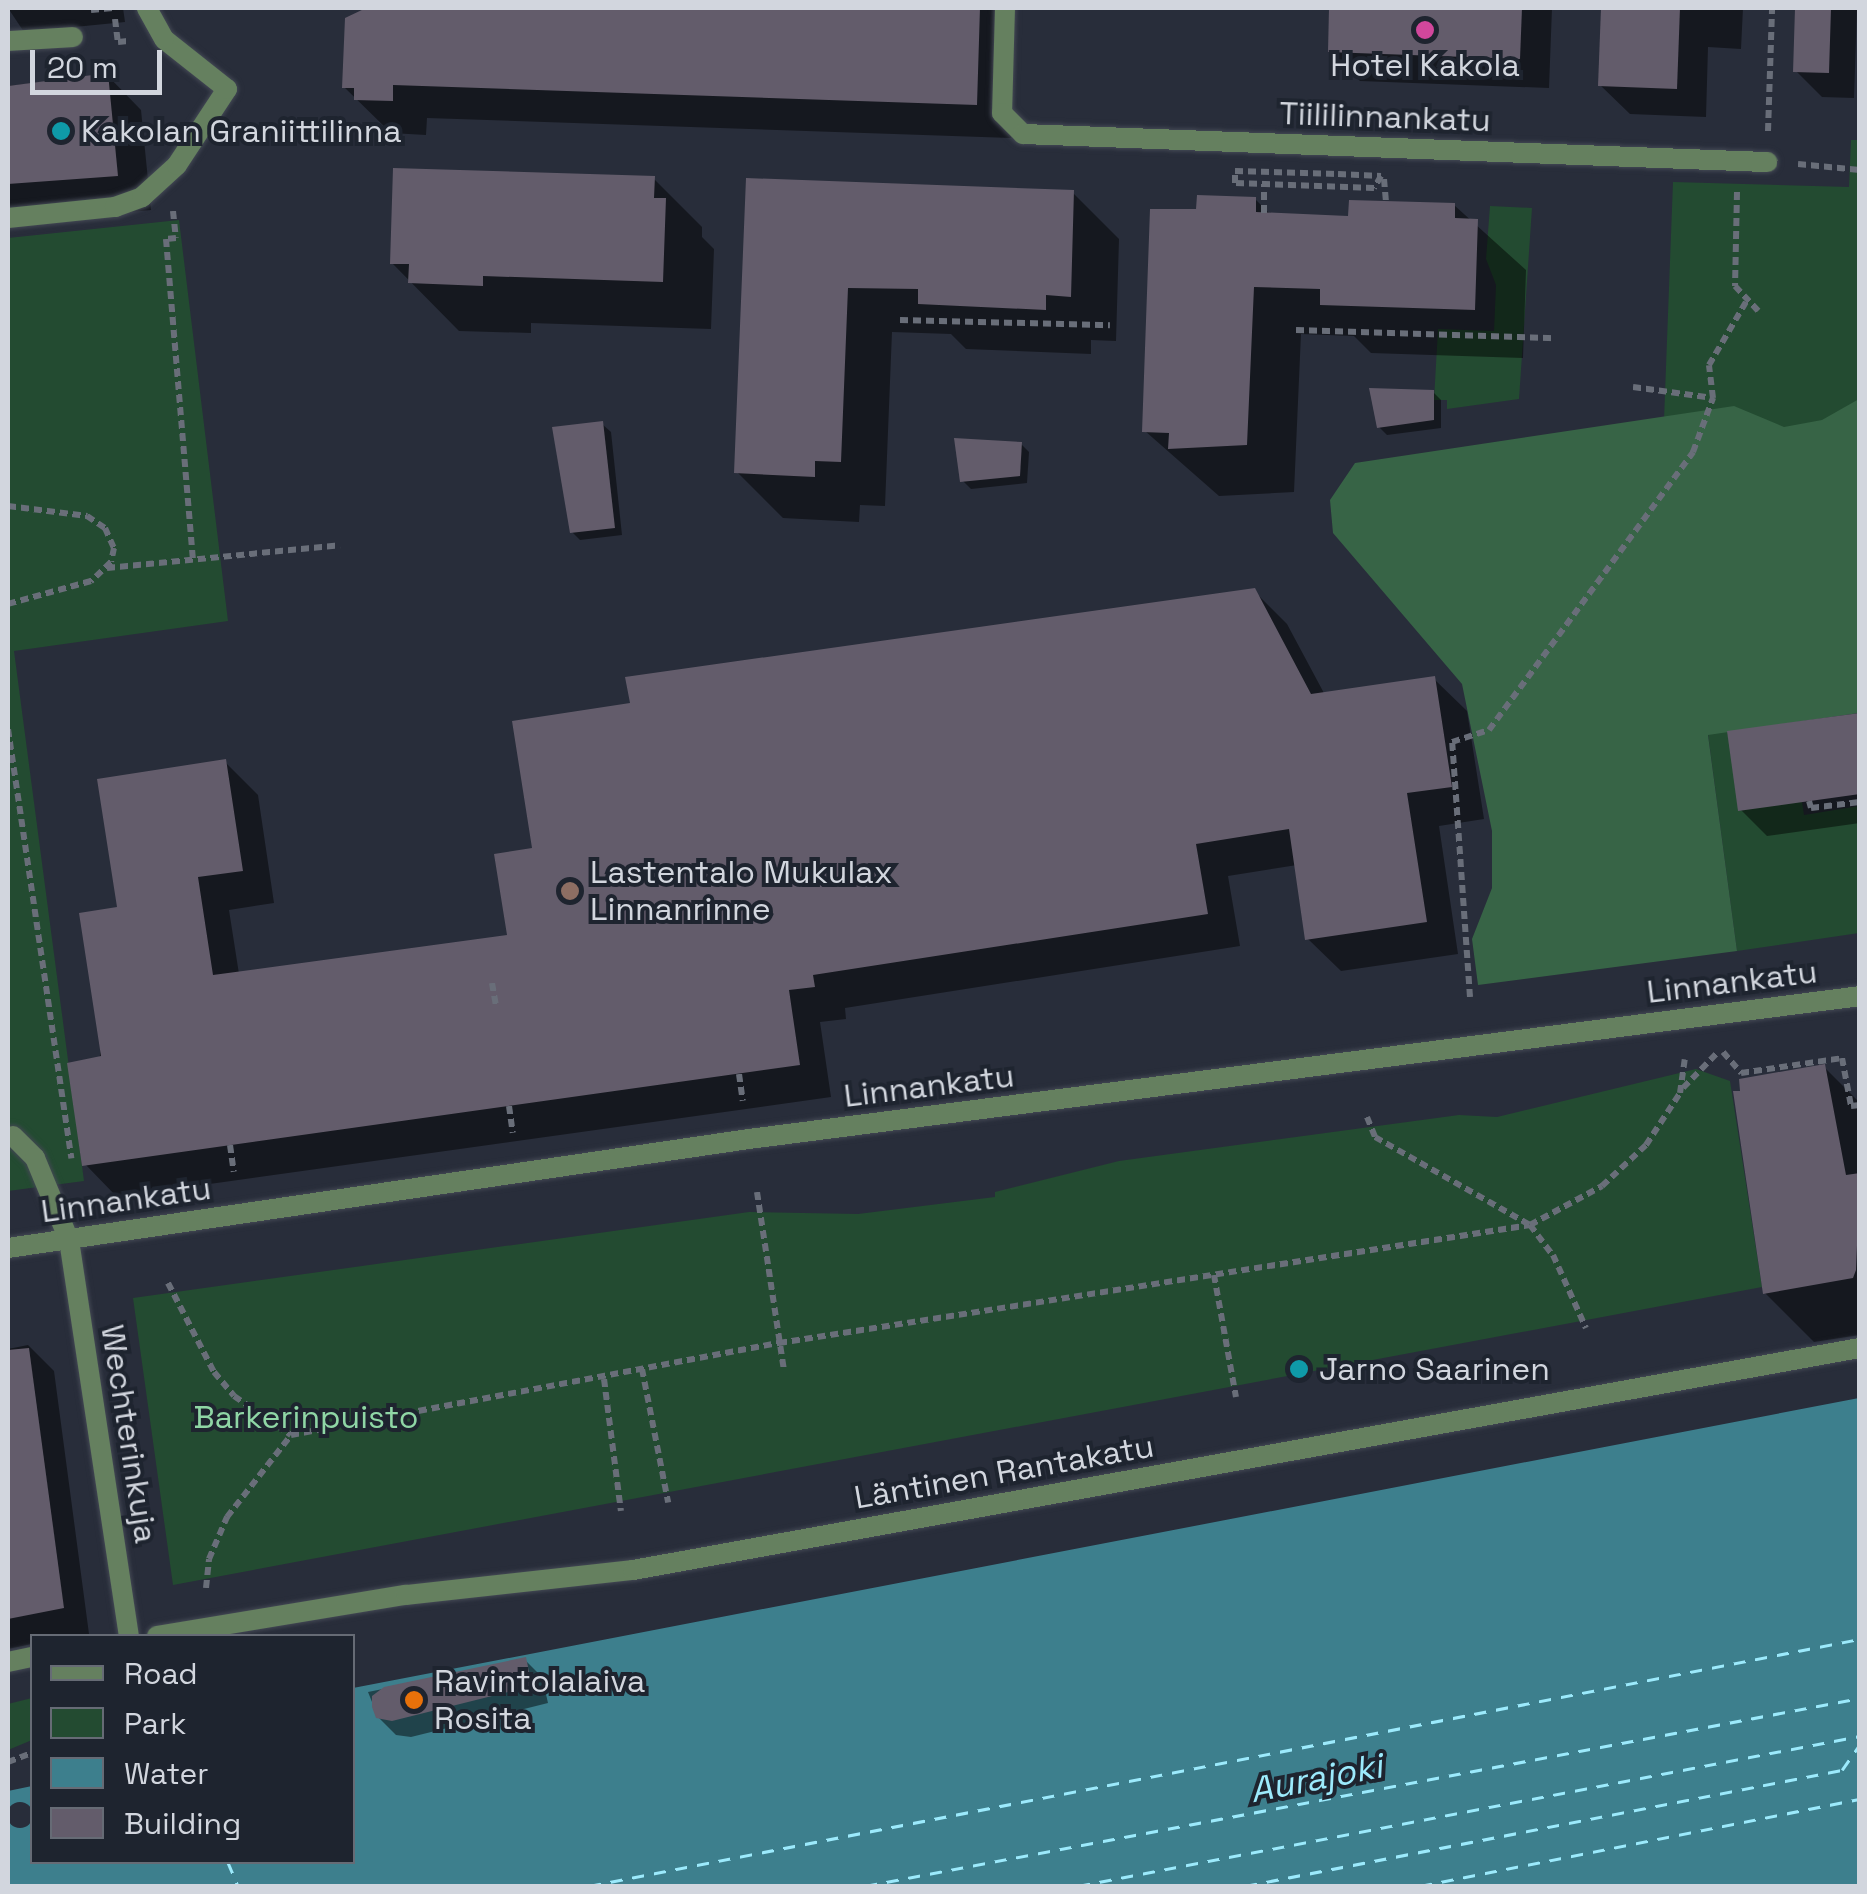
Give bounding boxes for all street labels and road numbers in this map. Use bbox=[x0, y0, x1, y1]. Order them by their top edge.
street label: Tiililinnankatu bbox=[1279, 94, 1491, 140]
street label: Linnankatu bbox=[1645, 953, 1819, 1011]
street label: Linnankatu bbox=[842, 1057, 1016, 1115]
street label: Linnankatu bbox=[39, 1169, 213, 1231]
street label: Wechterinkuja bbox=[93, 1322, 165, 1546]
street label: Läntinen Rantakatu bbox=[851, 1427, 1157, 1517]

